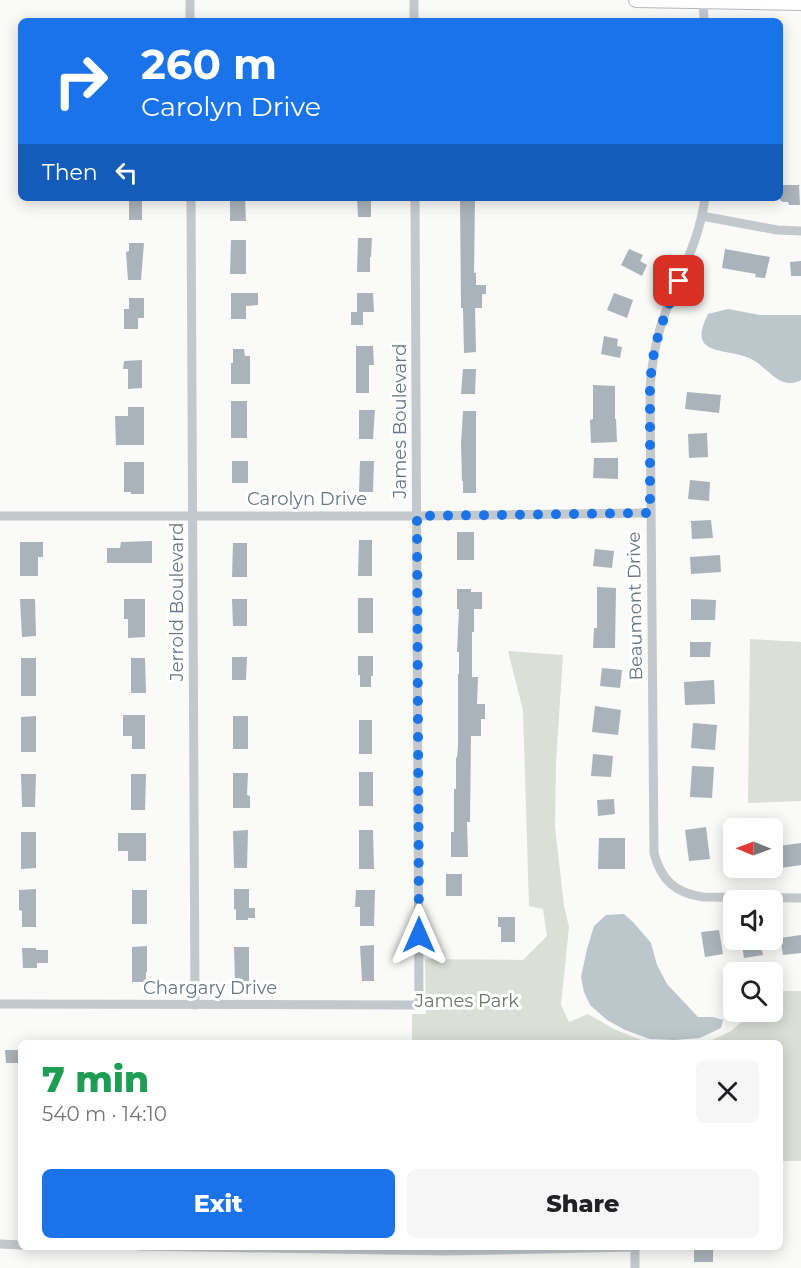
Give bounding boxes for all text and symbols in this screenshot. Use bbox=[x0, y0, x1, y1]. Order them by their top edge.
text: 260 m bbox=[141, 38, 277, 90]
icon: right bbox=[42, 42, 120, 120]
text: Carolyn Drive bbox=[141, 90, 321, 123]
icon: left bbox=[110, 156, 143, 189]
text: Then bbox=[42, 159, 98, 186]
pin bbox=[653, 255, 704, 306]
icon: arrive bbox=[662, 264, 695, 297]
street label: James Boulevard bbox=[389, 344, 411, 499]
street label: Carolyn Drive bbox=[247, 488, 367, 510]
street label: Jerrold Boulevard bbox=[166, 523, 188, 682]
street label: Beaumont Drive bbox=[623, 531, 647, 680]
north arrow bbox=[723, 818, 783, 878]
map controls bbox=[723, 818, 783, 1022]
button: sound bbox=[723, 890, 783, 950]
position arrow bbox=[387, 903, 451, 967]
button: search bbox=[723, 962, 783, 1022]
street label: Chargary Drive bbox=[143, 977, 277, 999]
park label: James Park bbox=[414, 990, 519, 1012]
text: 7 min bbox=[42, 1057, 149, 1101]
button: close bbox=[696, 1060, 759, 1123]
text: 540 m · 14:10 bbox=[42, 1102, 167, 1126]
button: Exit bbox=[42, 1169, 395, 1238]
button: Share bbox=[407, 1169, 759, 1238]

